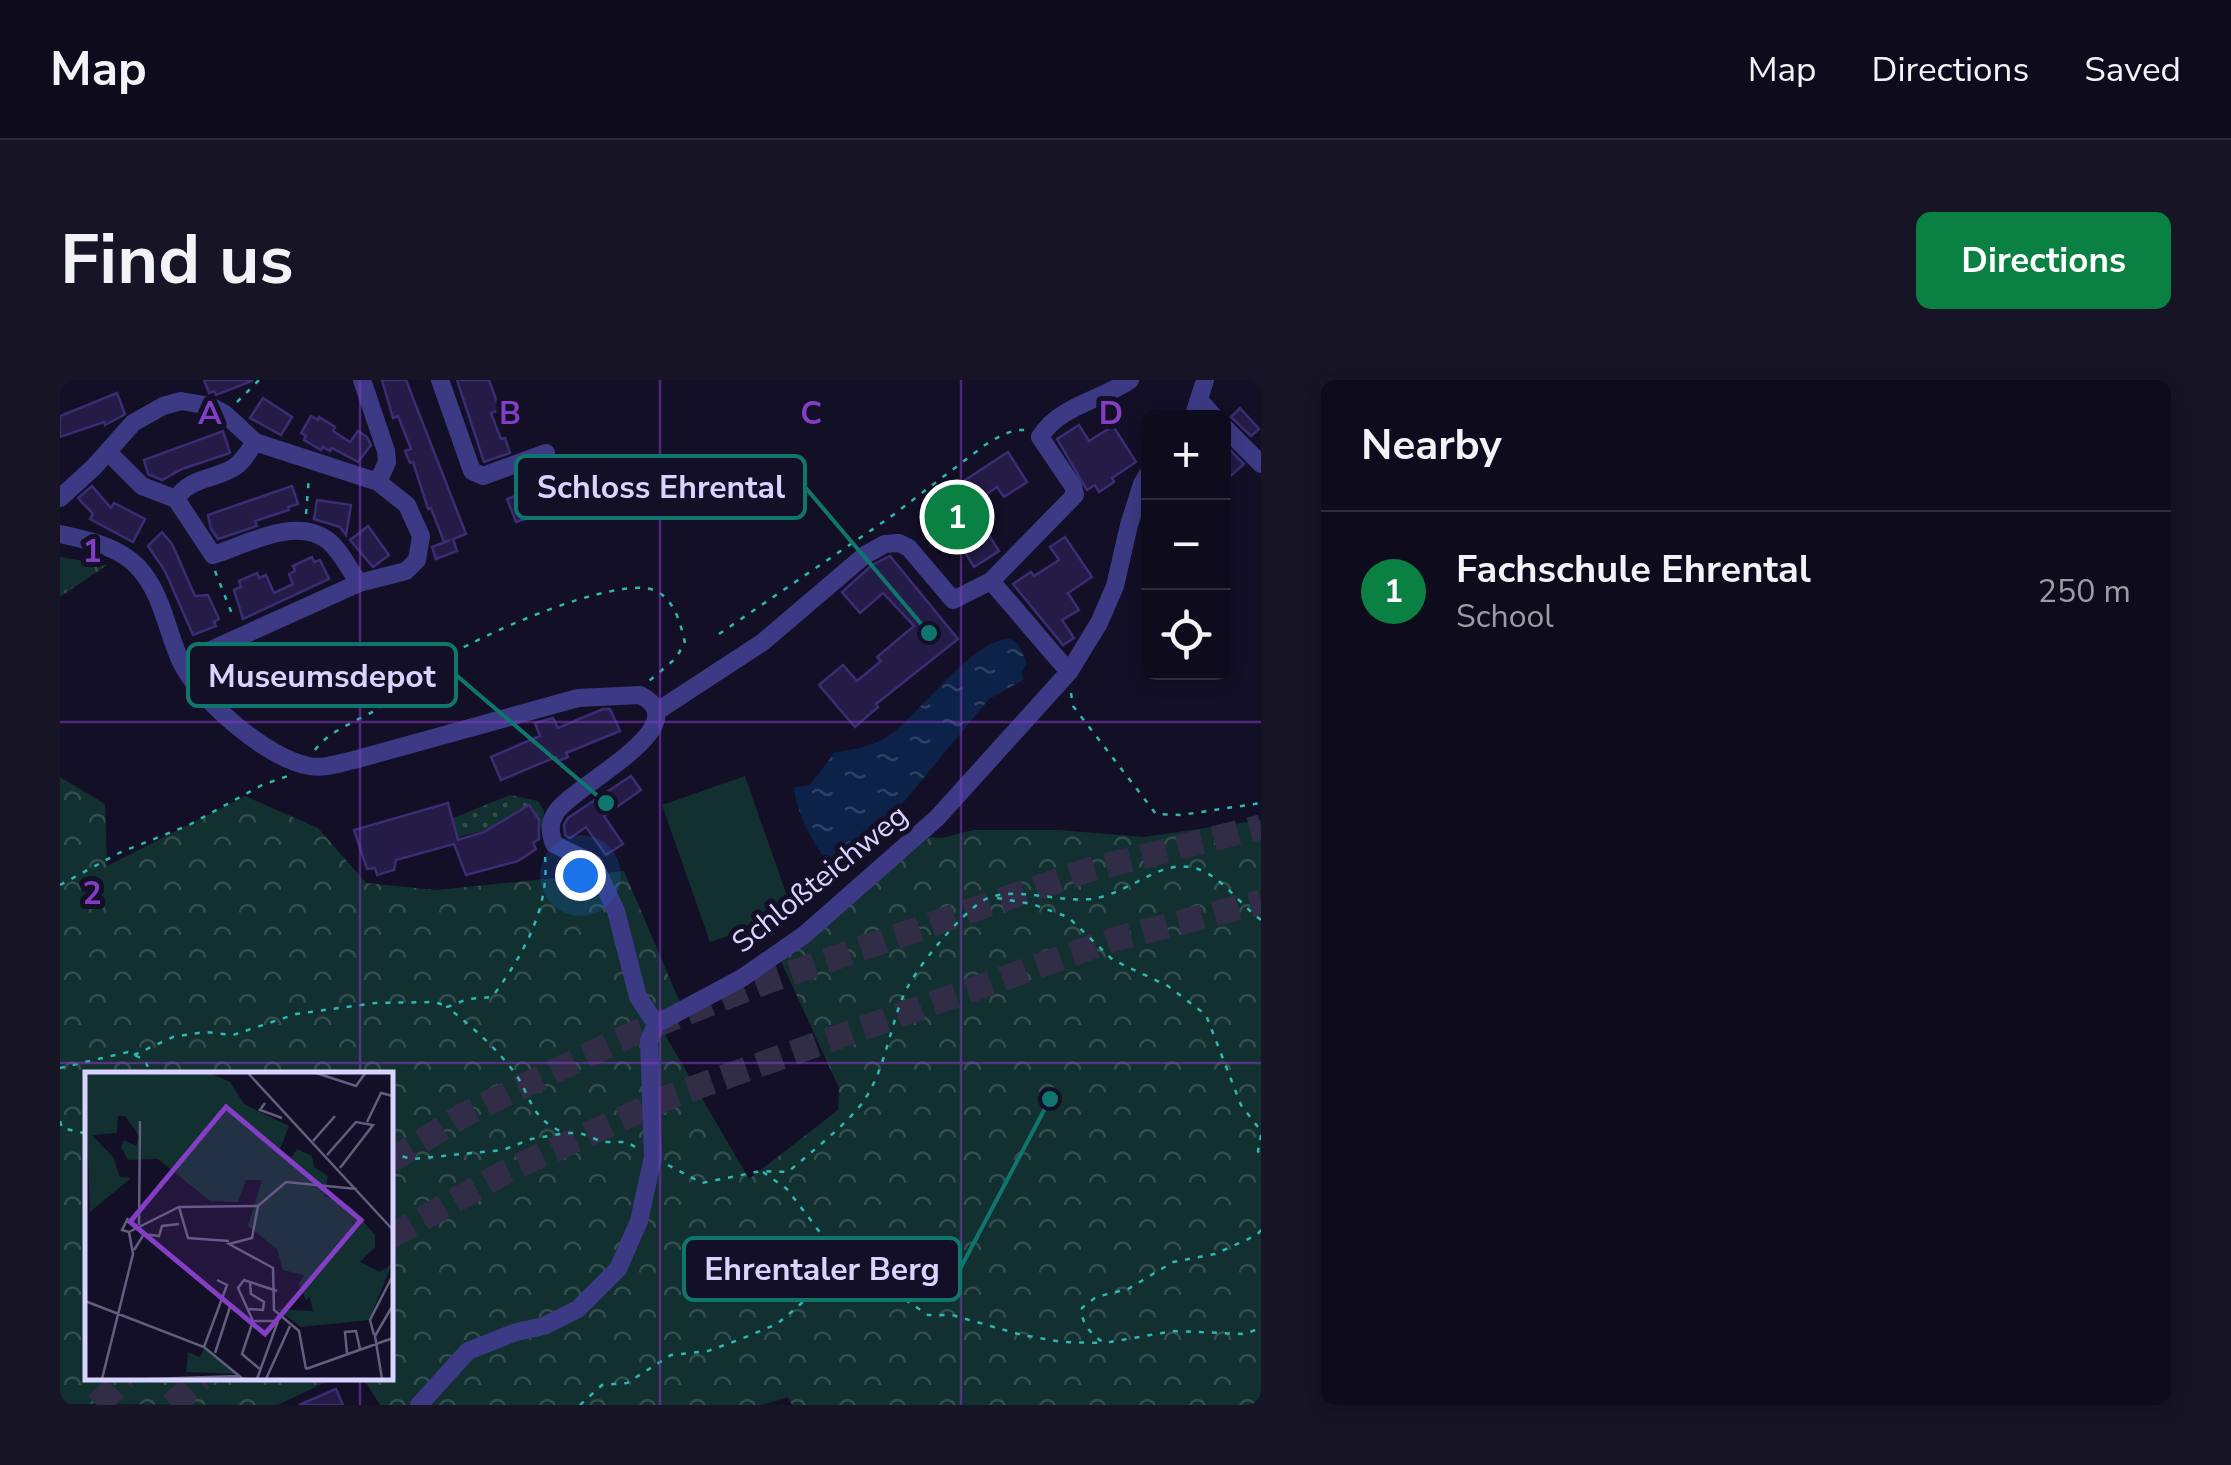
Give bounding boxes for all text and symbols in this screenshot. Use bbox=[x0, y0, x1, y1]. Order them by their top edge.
text: Map bbox=[50, 36, 147, 102]
text: Map bbox=[1748, 46, 1817, 93]
text: Directions bbox=[1872, 46, 2029, 93]
text: Saved bbox=[2084, 46, 2181, 93]
text: Find us bbox=[60, 212, 294, 308]
button: Directions bbox=[1916, 212, 2171, 309]
text: A bbox=[198, 392, 222, 435]
text: B bbox=[499, 392, 521, 435]
text: C bbox=[800, 392, 822, 435]
text: D bbox=[1099, 392, 1123, 435]
map controls bbox=[1141, 410, 1231, 680]
button: + bbox=[1141, 410, 1231, 500]
text: Nearby bbox=[1361, 417, 1502, 474]
callout: Schloss Ehrental bbox=[516, 456, 805, 518]
text: Schloss Ehrental bbox=[537, 466, 785, 509]
pin: 1 bbox=[924, 480, 990, 554]
button: − bbox=[1141, 500, 1231, 590]
text: 1 bbox=[82, 530, 102, 573]
text: Fachschule Ehrental bbox=[1456, 544, 1811, 595]
text: 1 bbox=[1384, 570, 1403, 613]
text: 250 m bbox=[2038, 570, 2131, 613]
button: locate bbox=[1141, 590, 1231, 680]
text: School bbox=[1456, 595, 1554, 638]
callout: Museumsdepot bbox=[188, 644, 456, 706]
text: Museumsdepot bbox=[208, 655, 437, 698]
street label: Schloßteichweg bbox=[723, 795, 917, 963]
your location bbox=[555, 850, 606, 901]
text: 2 bbox=[82, 872, 102, 915]
inset map bbox=[85, 1072, 392, 1380]
callout: Ehrentaler Berg bbox=[684, 1238, 960, 1300]
text: Ehrentaler Berg bbox=[704, 1248, 940, 1291]

